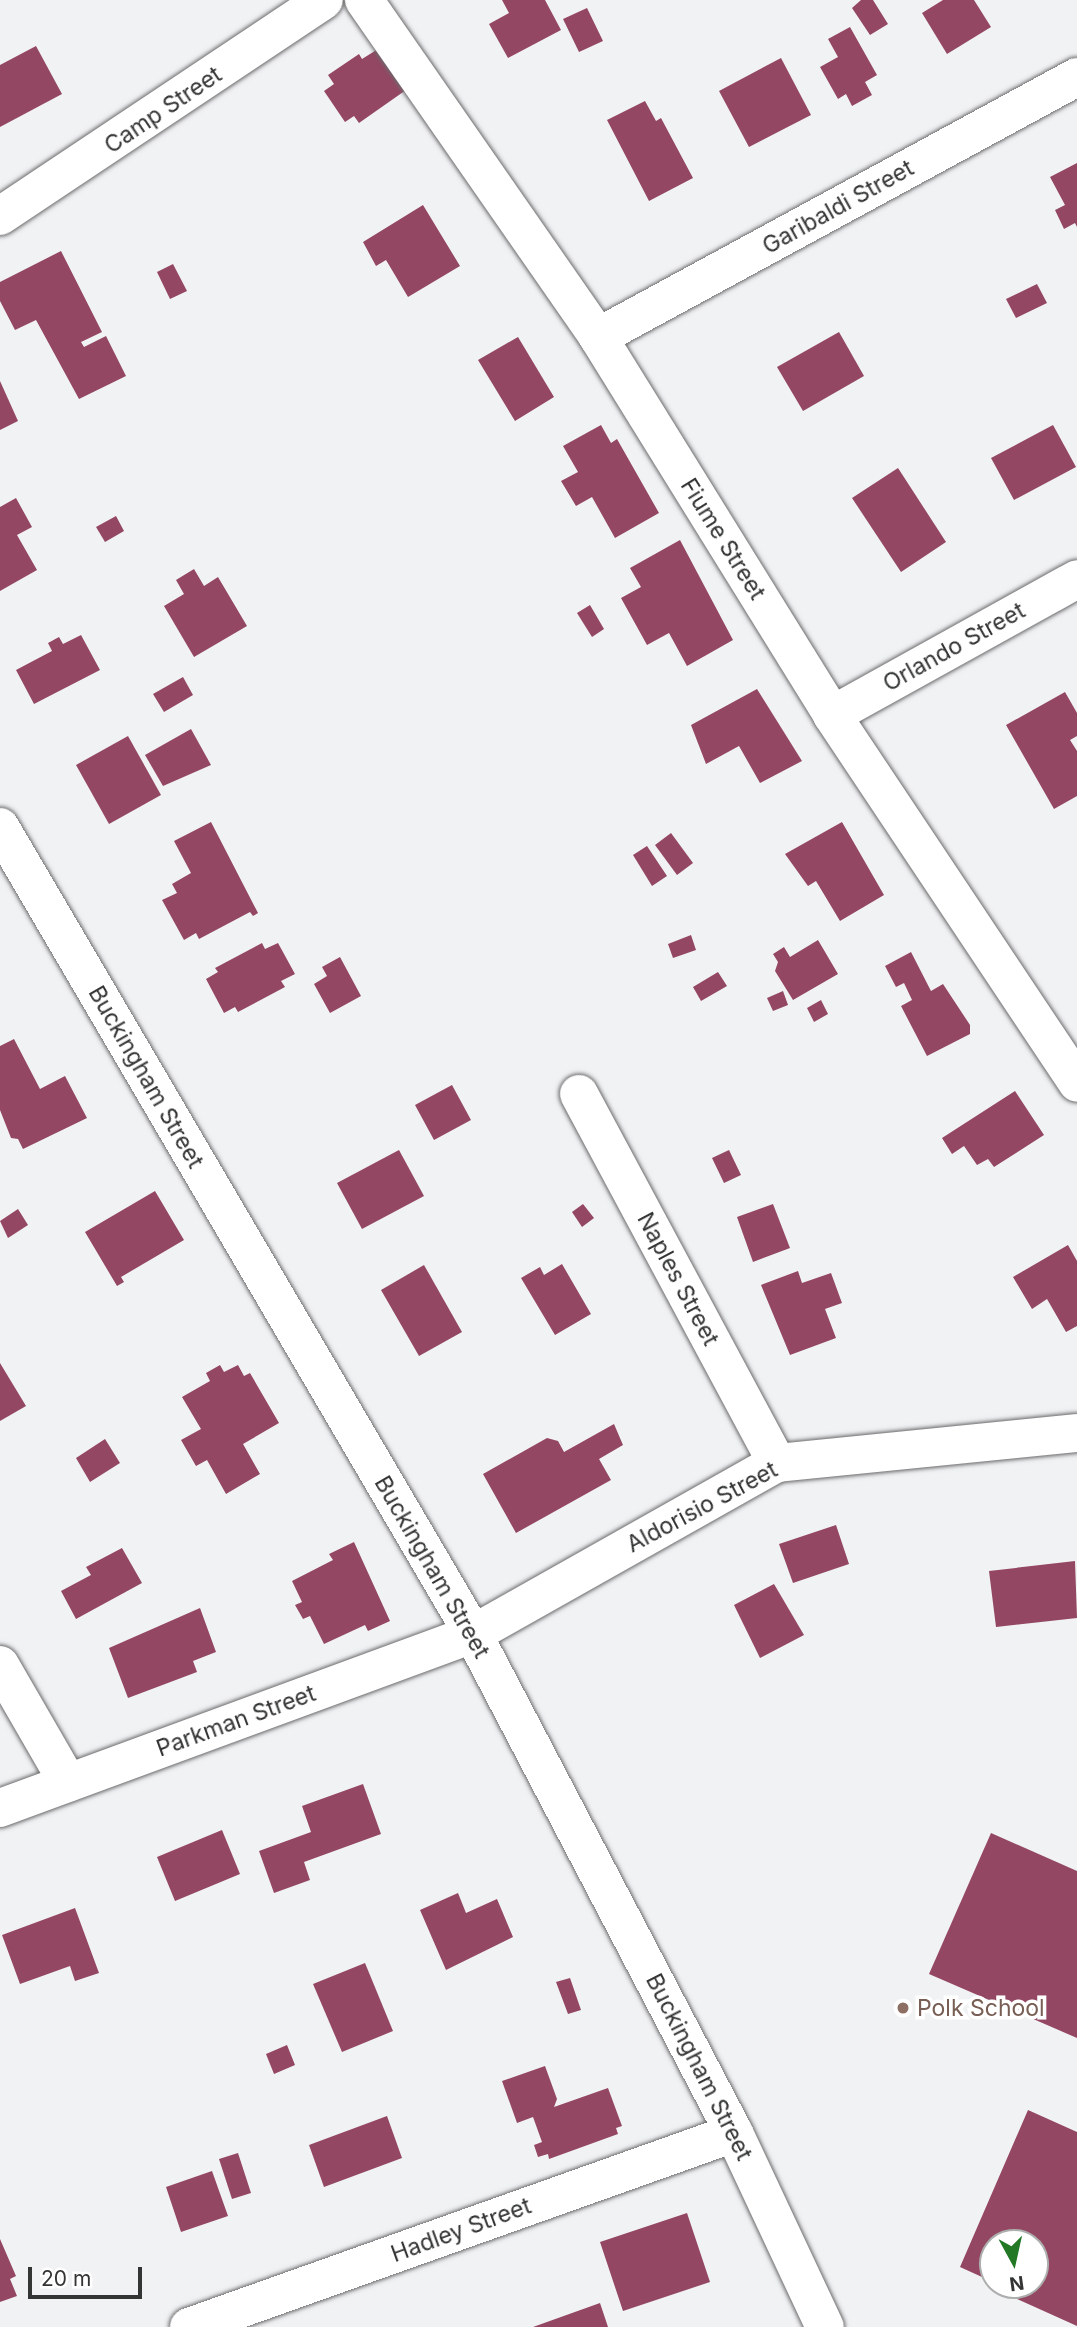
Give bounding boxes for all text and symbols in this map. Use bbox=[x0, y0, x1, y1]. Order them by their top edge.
street label: Camp Street bbox=[99, 61, 227, 159]
street label: Garibaldi Street bbox=[758, 154, 918, 260]
street label: Fiume Street bbox=[675, 473, 771, 605]
street label: Orlando Street bbox=[878, 597, 1030, 697]
street label: Buckingham Street bbox=[83, 981, 209, 1173]
street label: Naples Street bbox=[631, 1208, 725, 1350]
street label: Aldorisio Street bbox=[622, 1456, 782, 1558]
street label: Buckingham Street bbox=[369, 1471, 495, 1663]
street label: Parkman Street bbox=[153, 1679, 319, 1763]
street label: Buckingham Street bbox=[640, 1969, 758, 2165]
place label: Polk School bbox=[917, 1994, 1045, 2022]
marker: Polk School bbox=[895, 2000, 911, 2016]
street label: Hadley Street bbox=[387, 2192, 535, 2268]
north arrow bbox=[979, 2229, 1049, 2299]
scale bar bbox=[32, 2254, 145, 2298]
text: 20 m bbox=[41, 2266, 91, 2291]
text: N bbox=[1008, 2271, 1025, 2296]

